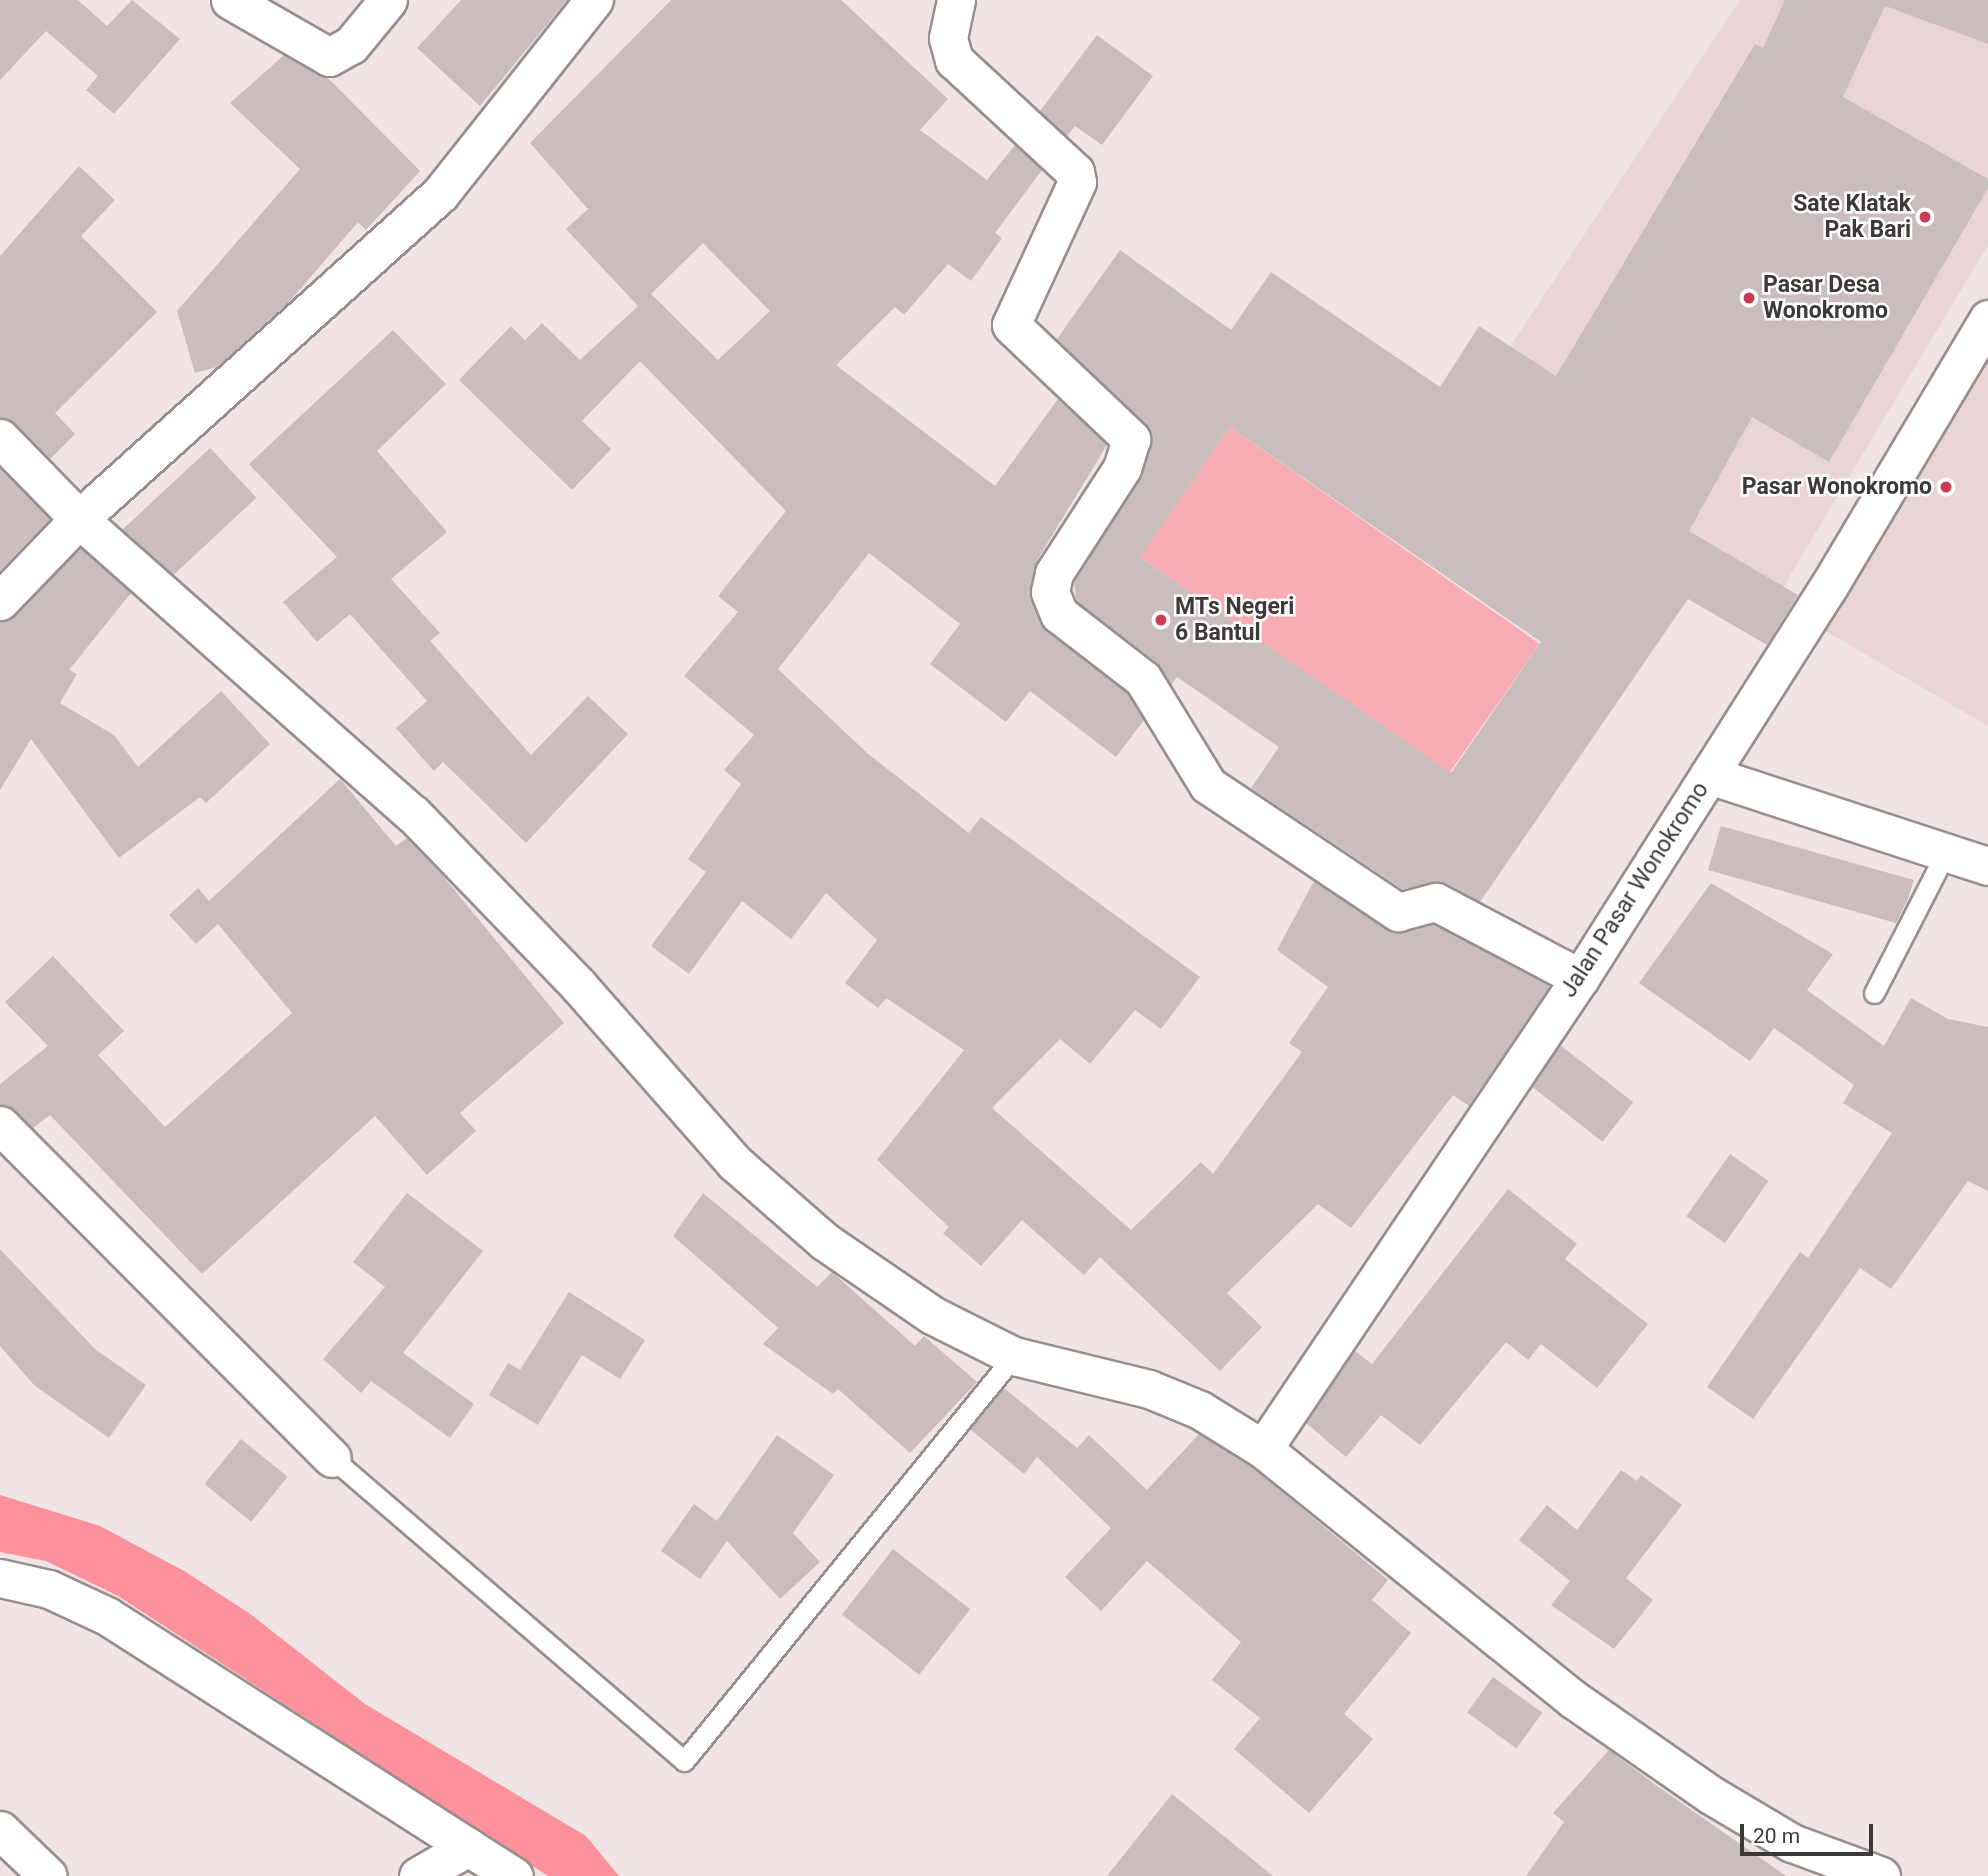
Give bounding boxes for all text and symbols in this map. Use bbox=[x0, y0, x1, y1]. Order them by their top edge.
place label: Sate Klatak Pak Bari bbox=[1793, 190, 1911, 244]
marker: Sate Klatak Pak Bari bbox=[1917, 209, 1933, 225]
place label: Pasar Desa Wonokromo bbox=[1763, 271, 1888, 325]
marker: Pasar Desa Wonokromo bbox=[1741, 290, 1757, 306]
place label: Pasar Wonokromo bbox=[1742, 473, 1932, 501]
marker: Pasar Wonokromo bbox=[1938, 479, 1954, 495]
place label: MTs Negeri 6 Bantul bbox=[1175, 593, 1294, 647]
marker: MTs Negeri 6 Bantul bbox=[1153, 612, 1169, 628]
street label: Jalan Pasar Wonokromo bbox=[1555, 777, 1715, 1003]
scale bar bbox=[1743, 1810, 1876, 1854]
text: 20 m bbox=[1753, 1824, 1800, 1848]

